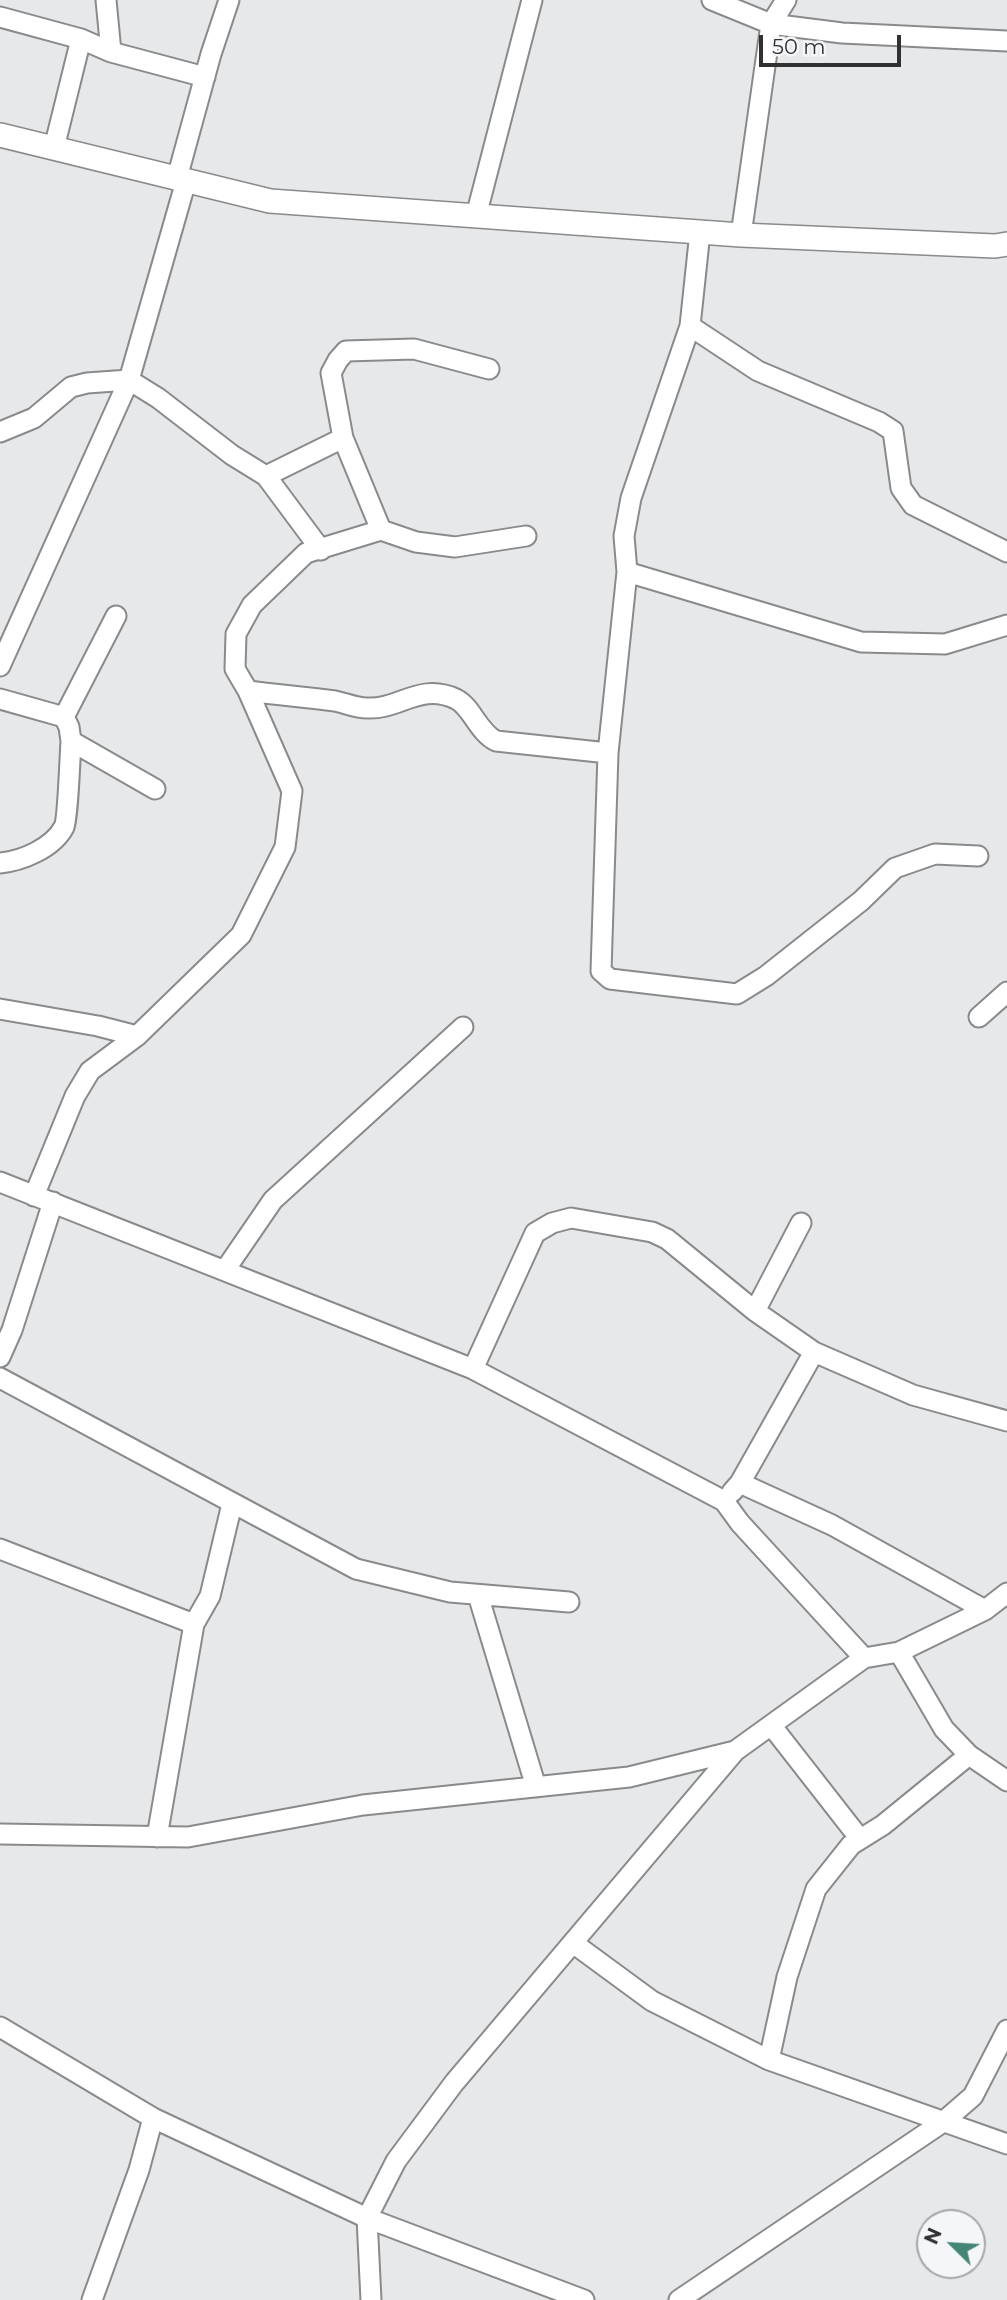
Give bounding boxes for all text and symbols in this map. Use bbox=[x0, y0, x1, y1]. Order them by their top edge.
scale bar bbox=[762, 21, 904, 65]
text: 50 m bbox=[772, 34, 826, 59]
north arrow bbox=[916, 2209, 986, 2279]
text: N bbox=[920, 2224, 947, 2248]

